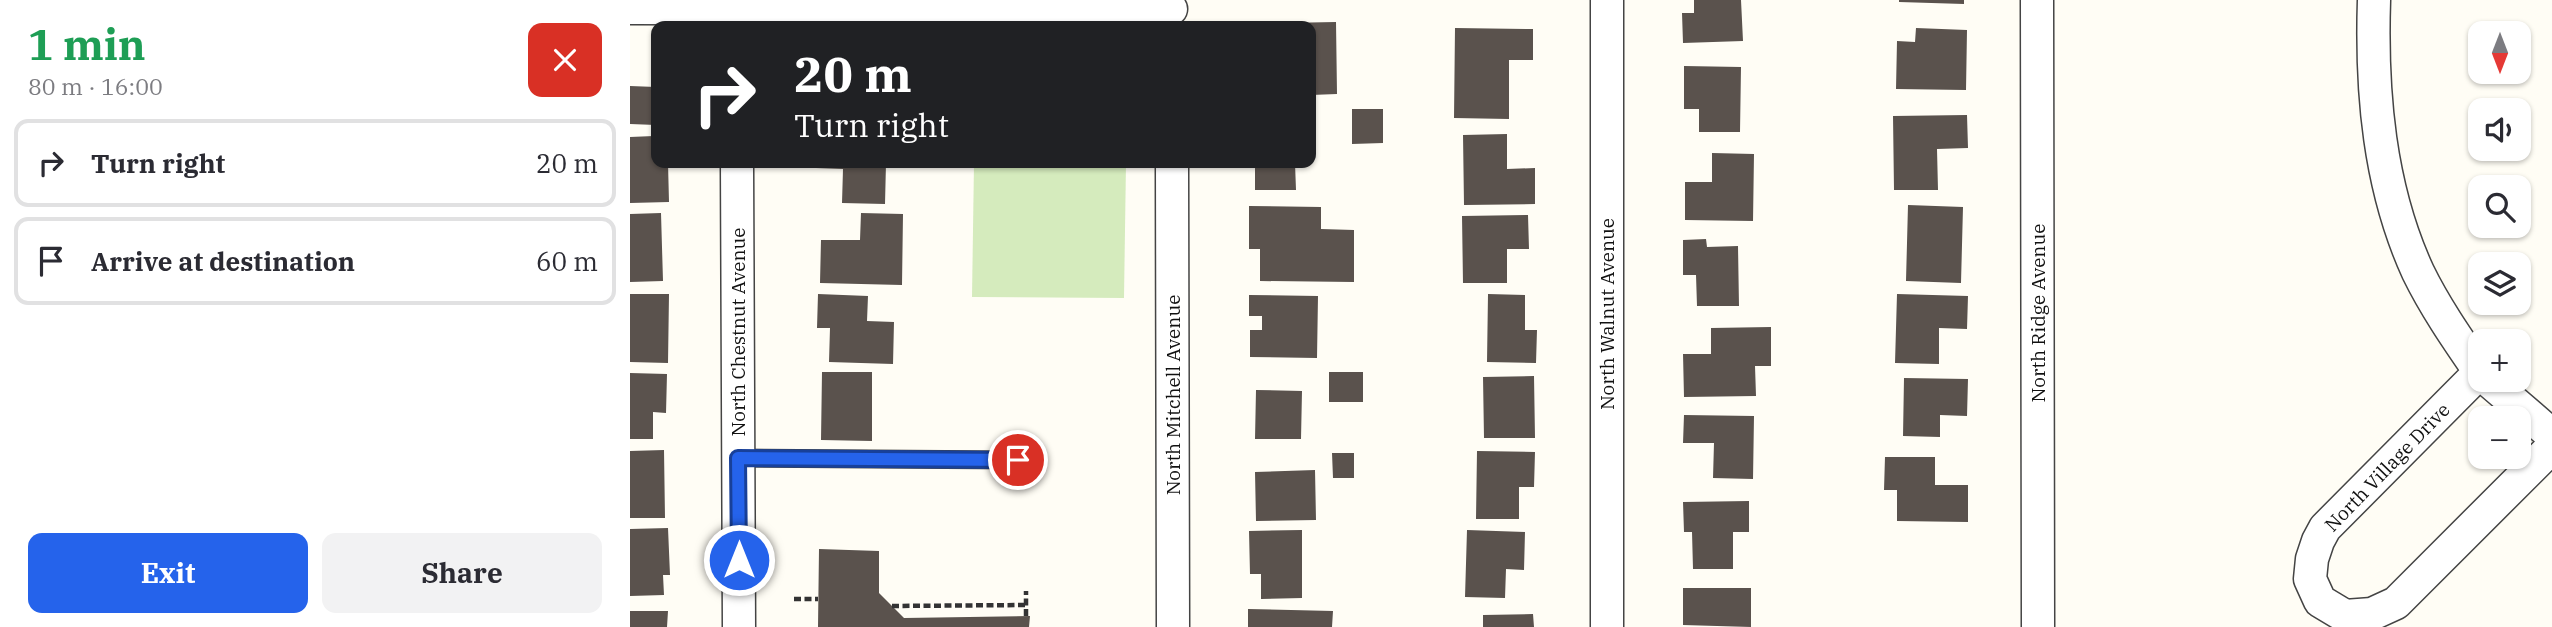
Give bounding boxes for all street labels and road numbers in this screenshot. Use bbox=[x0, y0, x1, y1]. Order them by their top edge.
street label: North Walnut Avenue bbox=[1595, 218, 1619, 410]
street label: North Ridge Avenue bbox=[2026, 224, 2050, 402]
street label: North Chestnut Avenue bbox=[726, 227, 750, 437]
street label: North Mitchell Avenue bbox=[1161, 295, 1185, 495]
street label: North Village Drive bbox=[2319, 398, 2455, 536]

